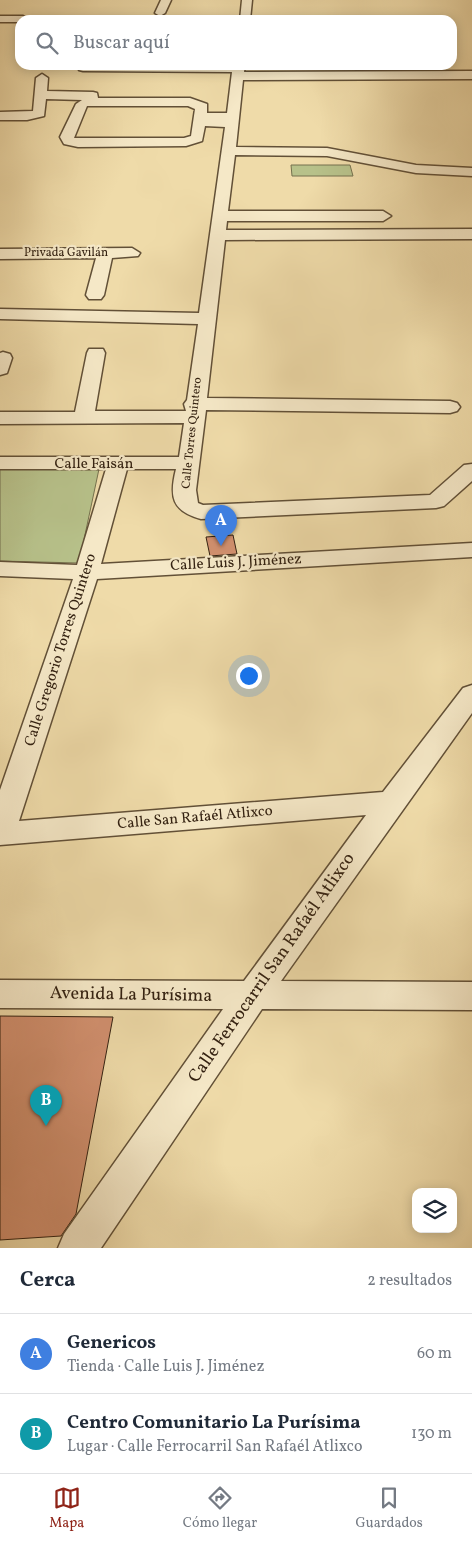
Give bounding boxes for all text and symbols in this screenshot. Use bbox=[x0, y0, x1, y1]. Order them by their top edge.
search box bbox=[15, 15, 457, 70]
icon: search bbox=[33, 29, 61, 57]
text: Buscar aquí bbox=[73, 30, 170, 56]
street label: Privada Gavilán bbox=[24, 245, 108, 261]
street label: Calle Torres Quintero bbox=[178, 376, 206, 490]
street label: Calle Faisán bbox=[55, 454, 133, 475]
pin: A bbox=[205, 505, 237, 546]
street label: Calle Luis J. Jiménez bbox=[170, 549, 302, 577]
street label: Calle Gregorio Torres Quintero bbox=[20, 551, 102, 749]
your location bbox=[236, 663, 262, 689]
street label: Calle San Rafaél Atlixco bbox=[116, 801, 274, 835]
street label: Calle Ferrocarril San Rafaél Atlixco bbox=[183, 848, 361, 1088]
street label: Avenida La Purísima bbox=[50, 981, 213, 1009]
pin: B bbox=[30, 1085, 62, 1126]
map controls bbox=[412, 1188, 457, 1233]
button: layers bbox=[412, 1188, 457, 1233]
text: Cerca bbox=[20, 1266, 75, 1295]
text: 2 resultados bbox=[367, 1270, 452, 1292]
text: Genericos bbox=[67, 1330, 156, 1356]
text: A bbox=[30, 1343, 42, 1365]
text: 60 m bbox=[417, 1343, 452, 1365]
text: Tienda · Calle Luis J. Jiménez bbox=[67, 1356, 264, 1378]
text: Centro Comunitario La Purísima bbox=[67, 1410, 361, 1436]
text: B bbox=[31, 1423, 41, 1445]
text: 130 m bbox=[411, 1423, 452, 1445]
text: Lugar · Calle Ferrocarril San Rafaél Atlixco bbox=[67, 1436, 363, 1458]
tab: Mapa bbox=[49, 1484, 84, 1533]
tab: Cómo llegar bbox=[183, 1484, 257, 1533]
tab: Guardados bbox=[356, 1484, 423, 1533]

